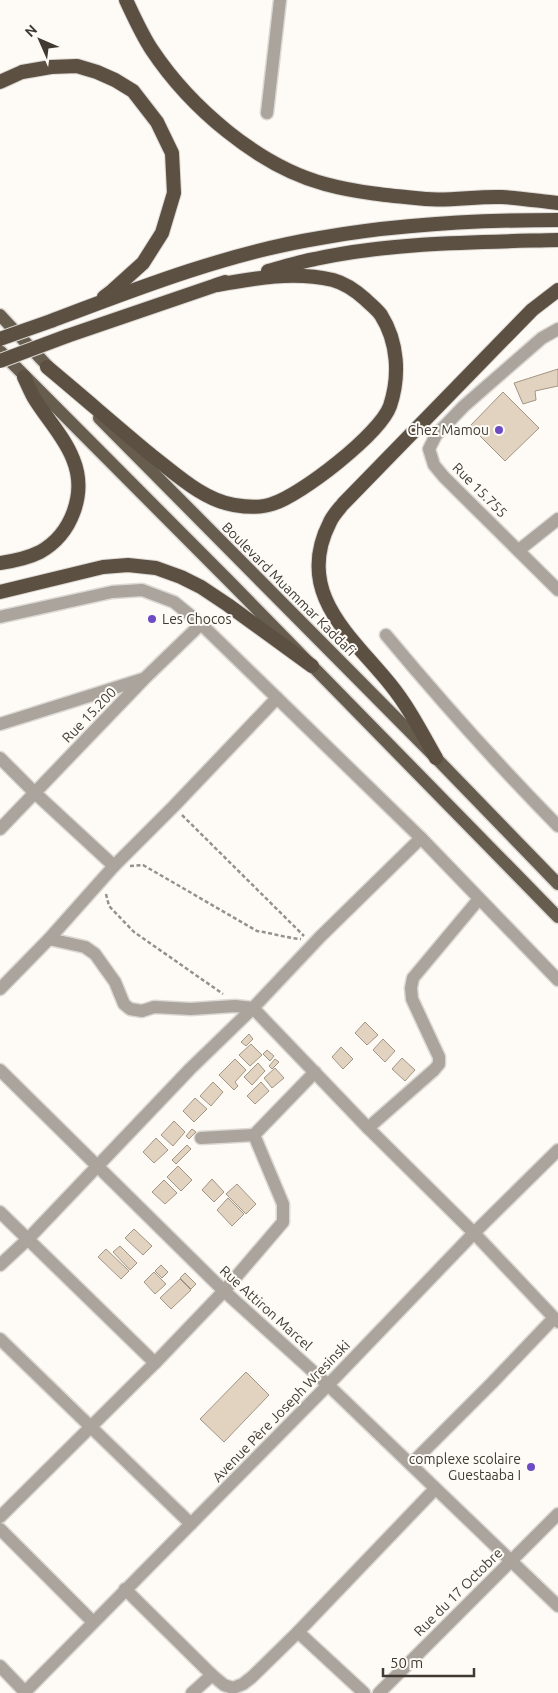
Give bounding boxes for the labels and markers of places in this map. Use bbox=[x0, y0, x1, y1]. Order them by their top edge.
place label: Chez Mamou bbox=[407, 422, 489, 438]
marker: Chez Mamou bbox=[493, 424, 505, 436]
place label: Les Chocos bbox=[162, 611, 232, 627]
marker: Les Chocos bbox=[146, 613, 158, 625]
place label: complexe scolaire Guestaaba I bbox=[409, 1451, 521, 1483]
marker: complexe scolaire Guestaaba I bbox=[525, 1461, 537, 1473]

